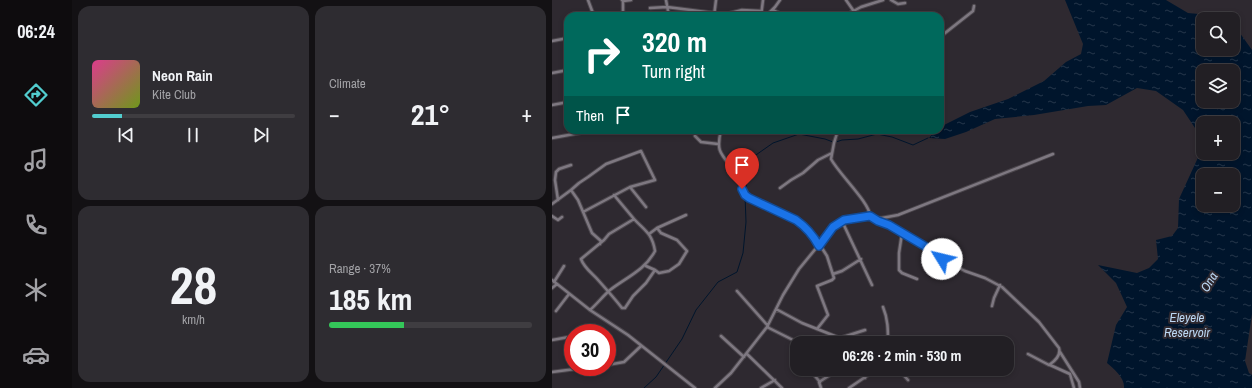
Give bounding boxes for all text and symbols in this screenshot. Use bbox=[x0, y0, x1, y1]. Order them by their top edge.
map controls bbox=[1196, 12, 1240, 212]
button: search bbox=[1196, 12, 1240, 56]
text: 06:24 bbox=[17, 19, 55, 44]
text: 320 m bbox=[642, 23, 707, 61]
icon: right bbox=[576, 28, 628, 80]
text: Turn right bbox=[642, 59, 705, 84]
button: layers bbox=[1196, 64, 1240, 108]
text: Neon Rain bbox=[152, 65, 213, 86]
text: Climate bbox=[329, 75, 366, 92]
icon: directions bbox=[22, 81, 50, 109]
text: Kite Club bbox=[152, 86, 196, 103]
text: 21° bbox=[411, 94, 450, 134]
text: − bbox=[329, 99, 340, 129]
text: + bbox=[521, 99, 532, 129]
icon: arrive bbox=[612, 104, 634, 126]
text: Then bbox=[576, 105, 604, 126]
button: + bbox=[1196, 116, 1240, 160]
icon: previous bbox=[115, 124, 137, 146]
icon: pause bbox=[182, 124, 204, 146]
icon: next bbox=[250, 124, 272, 146]
icon: music bbox=[22, 146, 50, 174]
pin bbox=[725, 148, 759, 189]
icon: arrive bbox=[731, 154, 753, 176]
button: − bbox=[1196, 168, 1240, 212]
icon: phone bbox=[22, 211, 50, 239]
position arrow bbox=[921, 238, 963, 280]
text: 28 bbox=[170, 250, 217, 320]
text: Range · 37% bbox=[329, 260, 391, 277]
water label: Ona bbox=[1196, 269, 1222, 295]
icon: climate bbox=[22, 276, 50, 304]
text: 185 km bbox=[329, 279, 412, 319]
water label: Eleyele Reservoir bbox=[1164, 309, 1211, 341]
text: km/h bbox=[182, 311, 205, 328]
speed limit sign: 30 bbox=[564, 324, 616, 376]
icon: car bbox=[22, 341, 50, 369]
text: 06:26 · 2 min · 530 m bbox=[843, 345, 961, 366]

